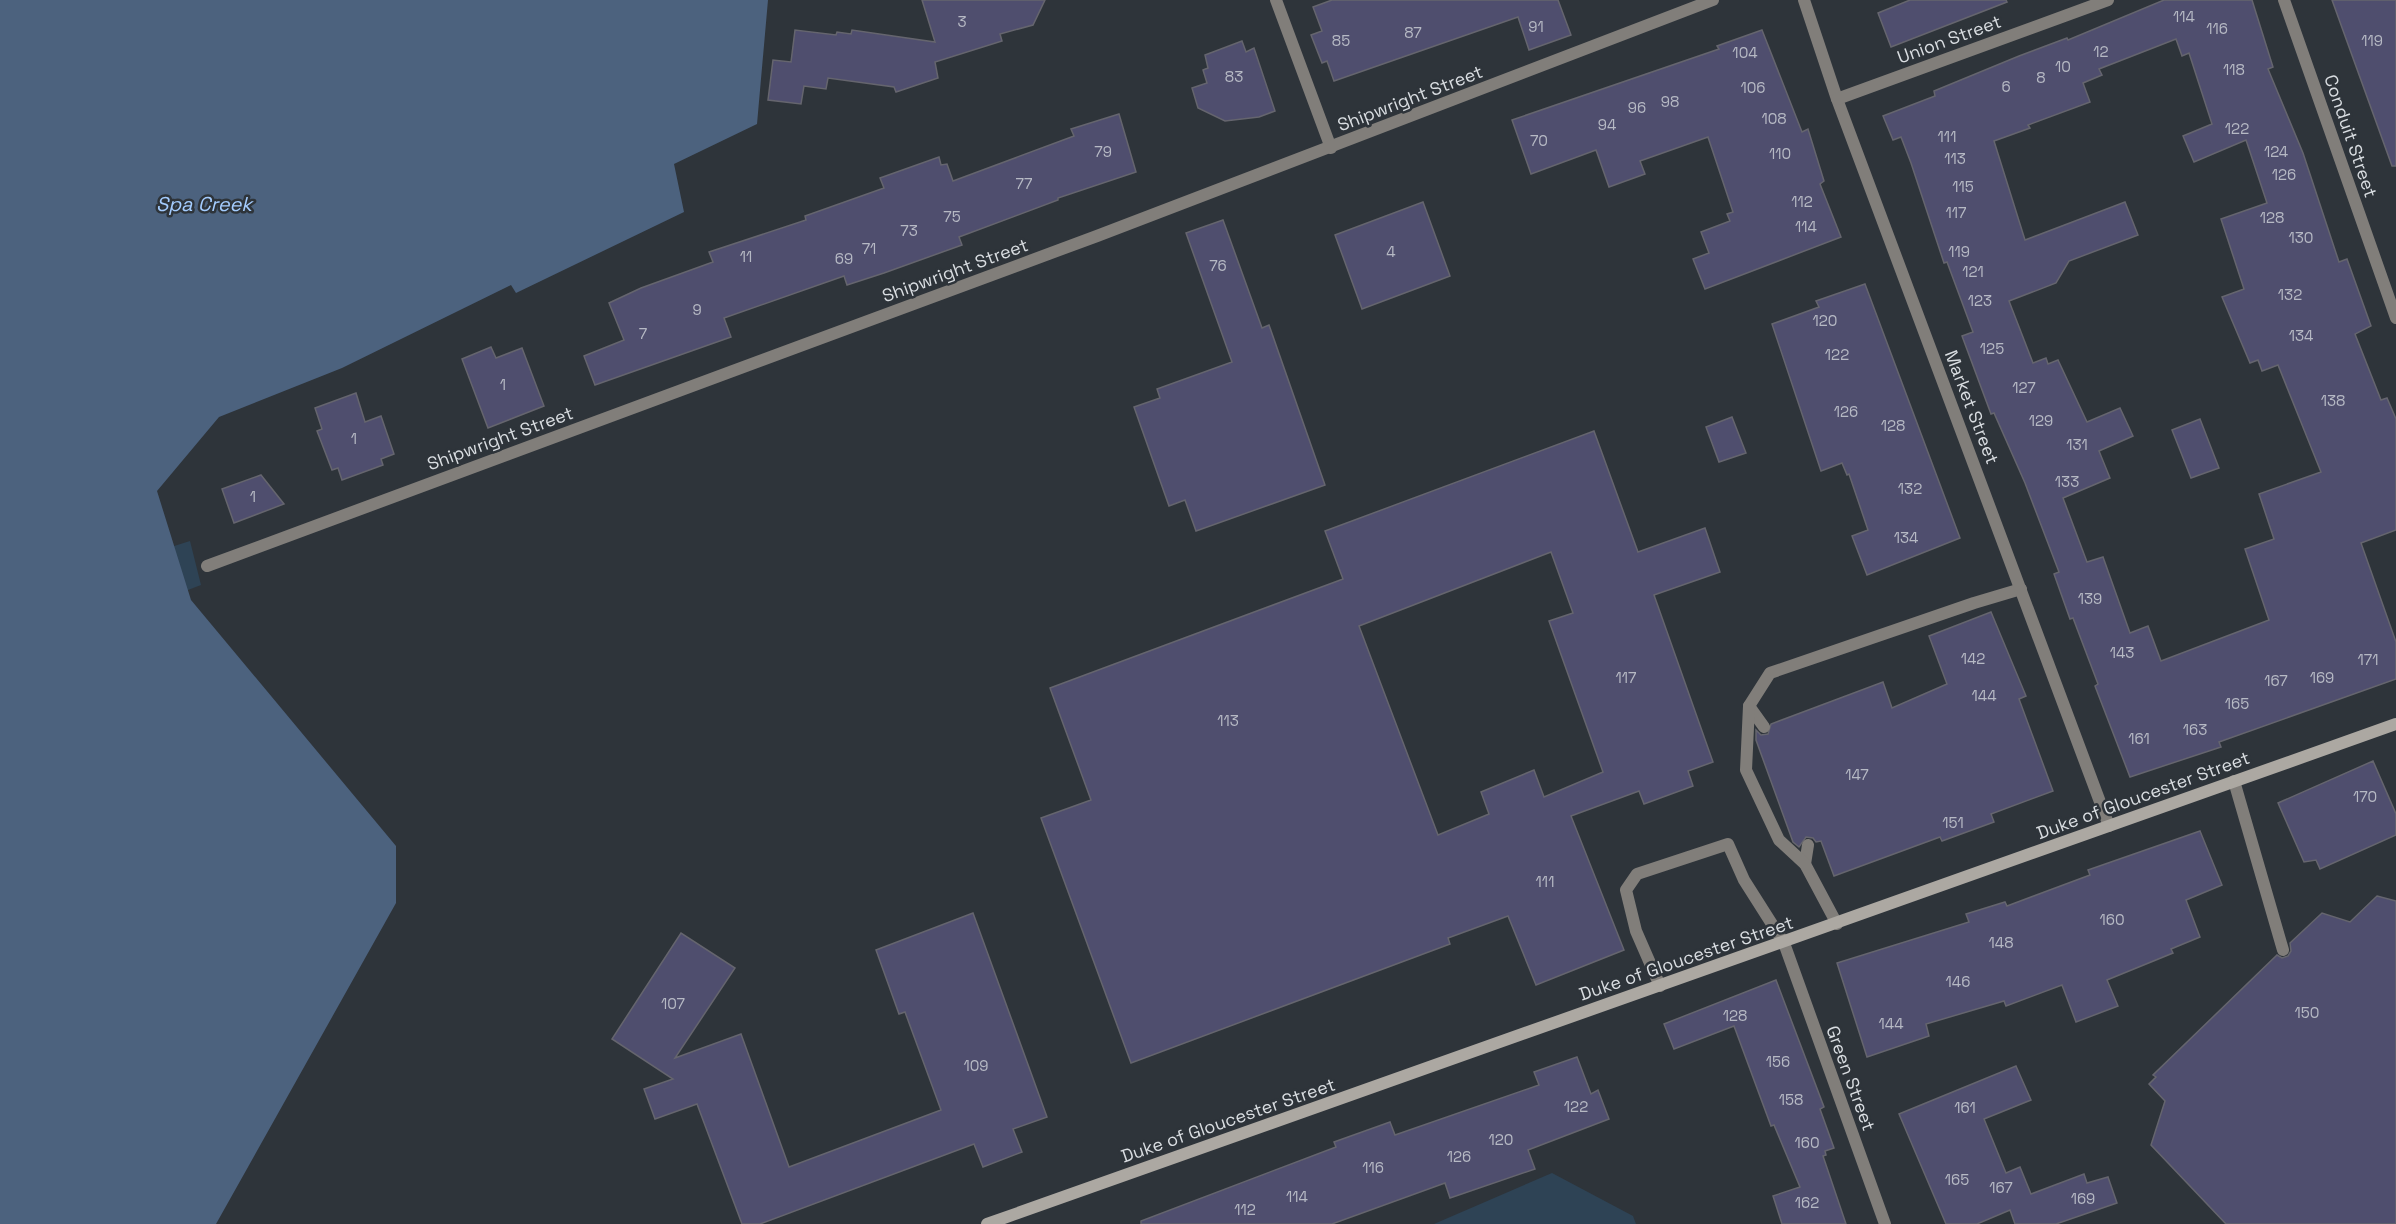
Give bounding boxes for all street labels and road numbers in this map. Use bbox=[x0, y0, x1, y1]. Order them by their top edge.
street label: Union Street bbox=[1894, 10, 2004, 68]
street label: Shipwright Street bbox=[1334, 60, 1486, 136]
street label: Conduit Street bbox=[2319, 71, 2383, 201]
street label: Shipwright Street bbox=[879, 233, 1031, 307]
street label: Market Street bbox=[1940, 347, 2004, 467]
street label: Shipwright Street bbox=[424, 401, 576, 475]
street label: Duke of Gloucester Street bbox=[2033, 746, 2253, 844]
street label: Duke of Gloucester Street bbox=[1576, 911, 1796, 1005]
street label: Green Street bbox=[1821, 1022, 1881, 1134]
street label: Duke of Gloucester Street bbox=[1118, 1073, 1338, 1167]

